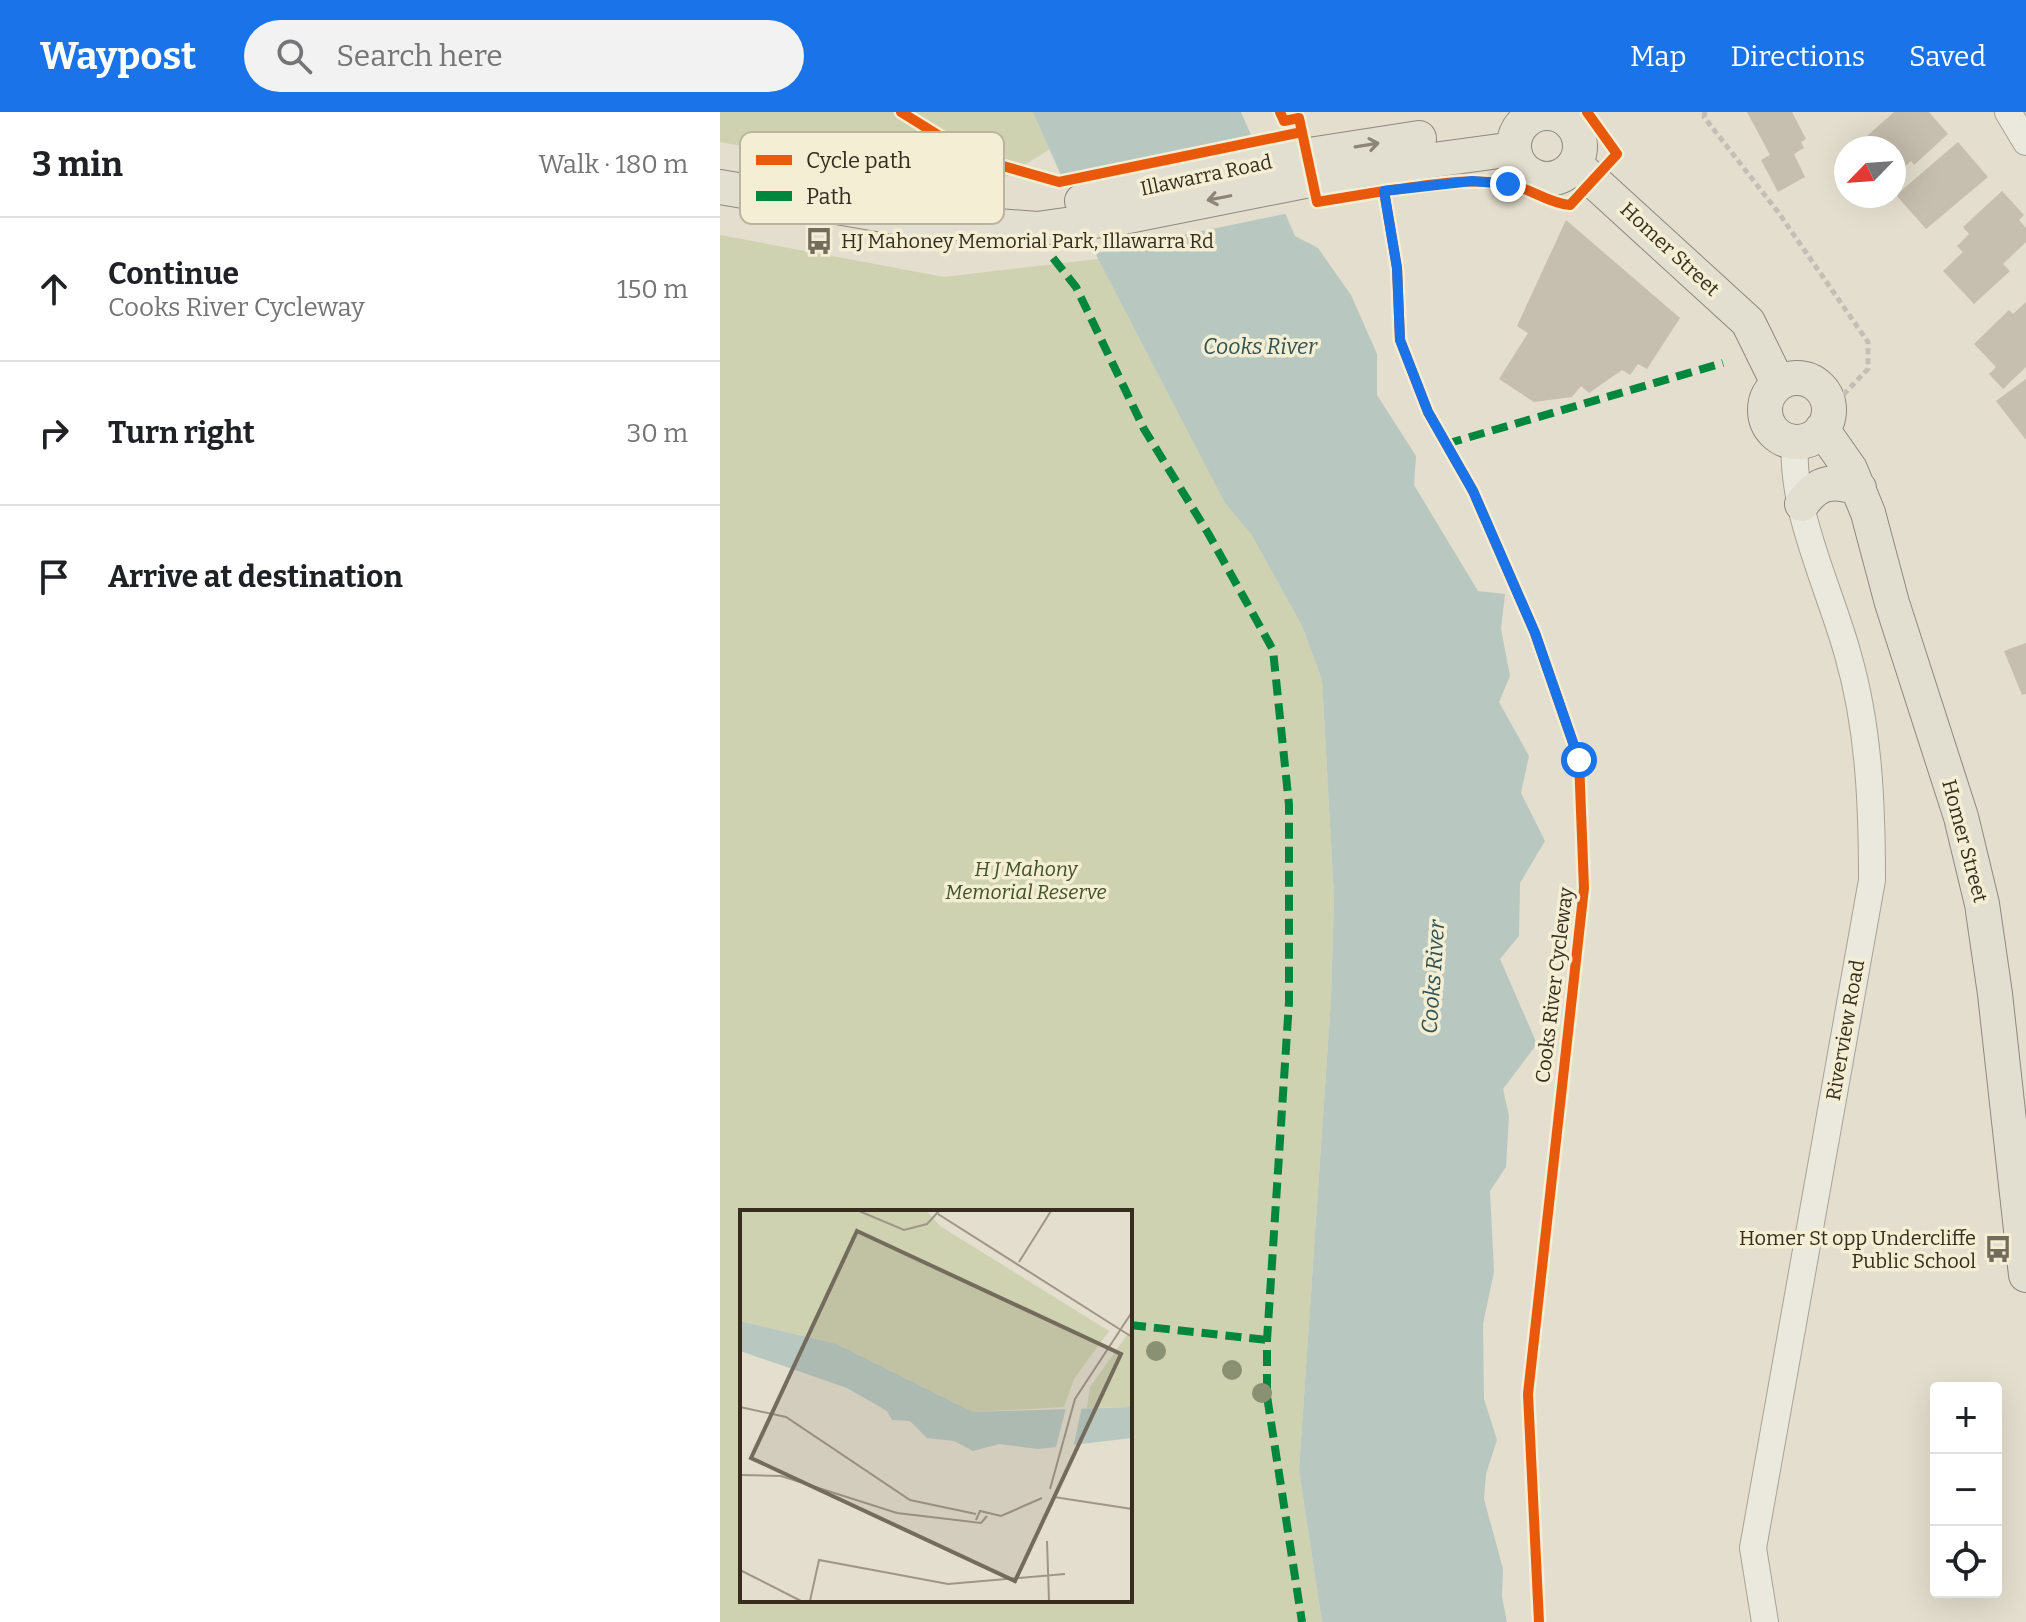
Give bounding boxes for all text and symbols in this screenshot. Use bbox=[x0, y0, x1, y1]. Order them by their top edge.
search box bbox=[244, 20, 804, 92]
text: Waypost bbox=[40, 33, 196, 79]
icon: search bbox=[272, 34, 316, 78]
text: Search here bbox=[336, 38, 503, 74]
text: Map bbox=[1630, 40, 1686, 73]
text: Directions bbox=[1730, 40, 1865, 73]
text: Saved bbox=[1909, 40, 1986, 73]
legend bbox=[740, 132, 1004, 224]
north arrow bbox=[1834, 136, 1906, 208]
one-way arrow bbox=[1354, 137, 1379, 152]
text: 3 min bbox=[32, 144, 123, 185]
text: Cycle path bbox=[806, 147, 911, 174]
text: Walk · 180 m bbox=[538, 149, 688, 180]
street label: Illawarra Road bbox=[1138, 149, 1274, 201]
route end bbox=[1490, 166, 1526, 202]
text: Path bbox=[806, 183, 852, 210]
one-way arrow bbox=[1207, 191, 1232, 206]
street label: Homer Street bbox=[1616, 197, 1724, 301]
bus stop icon: HJ Mahoney Memorial Park, Illawarra Rd bbox=[804, 226, 834, 256]
place label: HJ Mahoney Memorial Park, Illawarra Rd bbox=[841, 229, 1214, 253]
text: Continue bbox=[108, 256, 239, 292]
icon: ahead bbox=[32, 267, 76, 311]
text: 150 m bbox=[617, 274, 688, 305]
text: Cooks River Cycleway bbox=[108, 292, 365, 323]
water label: Cooks River bbox=[1203, 333, 1318, 360]
icon: right bbox=[32, 411, 76, 455]
text: Turn right bbox=[108, 415, 255, 451]
text: 30 m bbox=[627, 418, 688, 449]
icon: arrive bbox=[32, 555, 76, 599]
text: Arrive at destination bbox=[108, 559, 403, 595]
route start bbox=[1561, 742, 1597, 778]
street label: Homer Street bbox=[1937, 777, 1993, 905]
park label: H J Mahony Memorial Reserve bbox=[945, 857, 1107, 904]
street label: Cooks River Cycleway bbox=[1530, 885, 1578, 1084]
water label: Cooks River bbox=[1416, 918, 1451, 1035]
street label: Riverview Road bbox=[1821, 958, 1869, 1102]
inset map bbox=[740, 1210, 1132, 1602]
place label: Homer St opp Undercliffe Public School bbox=[1739, 1226, 1976, 1273]
bus stop icon: Homer St opp Undercliffe Public School bbox=[1983, 1234, 2013, 1264]
map controls bbox=[1930, 1382, 2002, 1598]
button: + bbox=[1930, 1382, 2002, 1454]
button: − bbox=[1930, 1454, 2002, 1526]
button: locate bbox=[1930, 1526, 2002, 1598]

